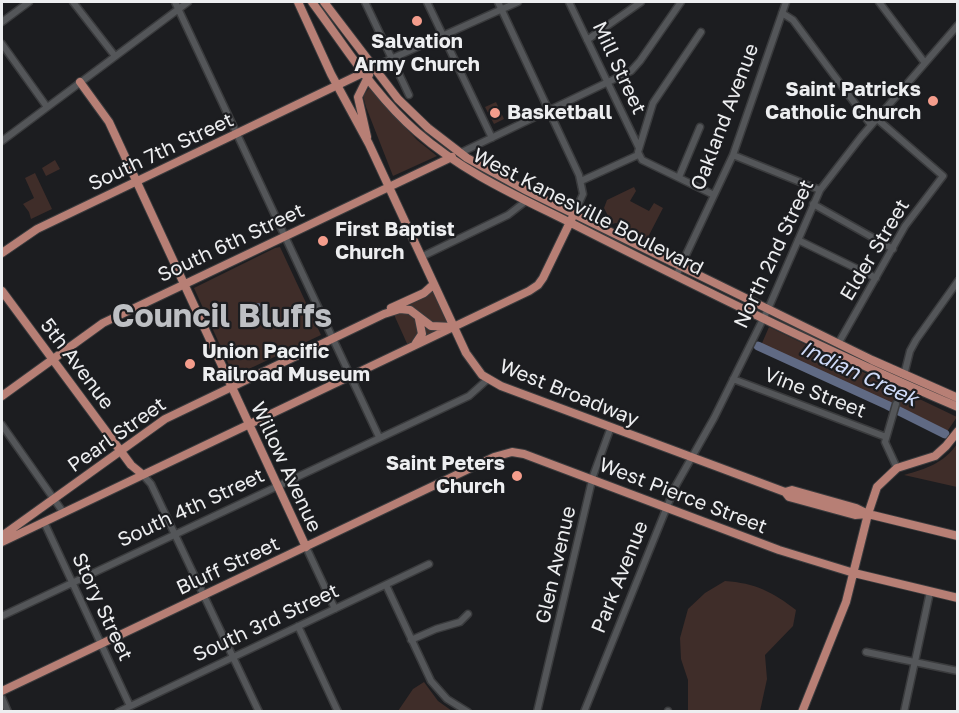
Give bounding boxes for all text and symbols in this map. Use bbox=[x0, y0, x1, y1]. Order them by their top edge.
marker: Salvation Army Church bbox=[410, 14, 424, 28]
street label: Mill Street bbox=[587, 18, 651, 118]
place label: Salvation Army Church bbox=[354, 30, 480, 77]
street label: Oakland Avenue bbox=[686, 40, 764, 194]
place label: Saint Patricks Catholic Church bbox=[765, 78, 921, 125]
marker: Saint Patricks Catholic Church bbox=[926, 94, 940, 108]
place label: Basketball bbox=[507, 101, 612, 125]
marker: Basketball bbox=[488, 106, 502, 120]
street label: South 7th Street bbox=[85, 108, 237, 196]
street label: West Kanesville Boulevard bbox=[469, 143, 707, 281]
street label: North 2nd Street bbox=[729, 176, 819, 332]
street label: Elder Street bbox=[835, 195, 915, 305]
street label: South 6th Street bbox=[154, 199, 308, 287]
place label: First Baptist Church bbox=[335, 218, 455, 265]
marker: First Baptist Church bbox=[316, 234, 330, 248]
district label: Council Bluffs bbox=[112, 298, 332, 336]
street label: 5th Avenue bbox=[35, 314, 119, 414]
water label: Indian Creek bbox=[796, 336, 922, 412]
place label: Union Pacific Railroad Museum bbox=[202, 340, 370, 387]
street label: West Broadway bbox=[496, 354, 642, 432]
marker: Union Pacific Railroad Museum bbox=[183, 357, 197, 371]
street label: Vine Street bbox=[761, 363, 869, 423]
street label: Pearl Street bbox=[63, 392, 171, 478]
street label: Willow Avenue bbox=[245, 398, 327, 536]
place label: Saint Peters Church bbox=[386, 452, 505, 499]
street label: West Pierce Street bbox=[596, 453, 770, 539]
street label: South 4th Street bbox=[114, 464, 268, 552]
marker: Saint Peters Church bbox=[510, 469, 524, 483]
street label: Glen Avenue bbox=[531, 504, 581, 626]
street label: Park Avenue bbox=[587, 517, 653, 637]
street label: Bluff Street bbox=[173, 532, 283, 600]
street label: Story Street bbox=[67, 549, 137, 665]
street label: South 3rd Street bbox=[189, 579, 343, 667]

